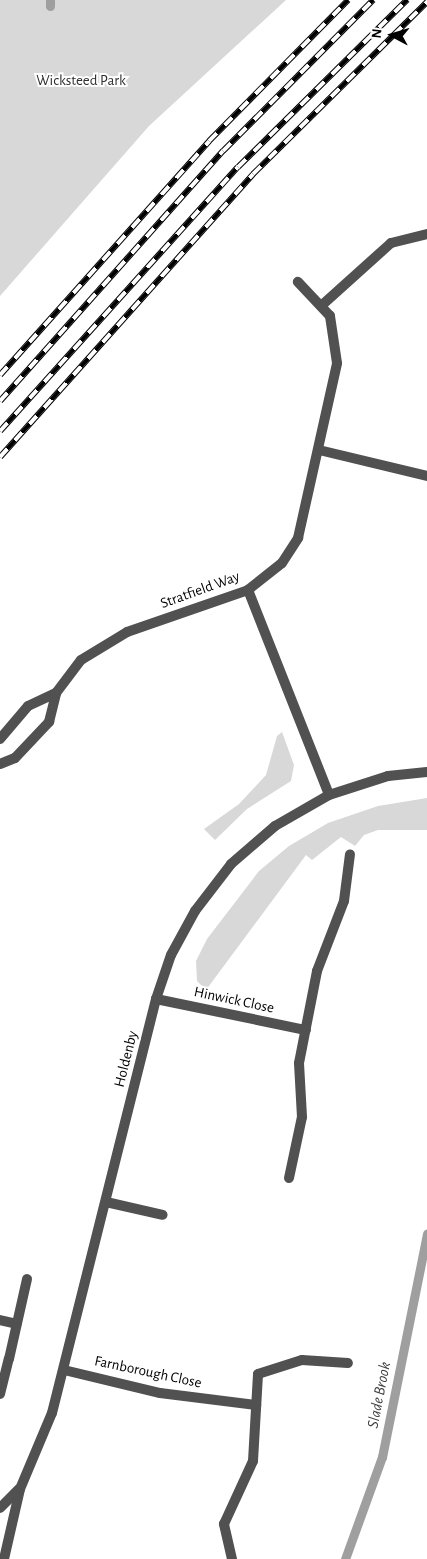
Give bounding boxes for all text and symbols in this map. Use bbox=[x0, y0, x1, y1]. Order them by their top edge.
north arrow bbox=[367, 10, 417, 60]
text: N bbox=[370, 28, 385, 39]
park label: Wicksteed Park bbox=[36, 72, 126, 90]
street label: Stratfield Way bbox=[158, 567, 242, 613]
street label: Hinwick Close bbox=[192, 983, 276, 1017]
street label: Holdenby bbox=[110, 1029, 142, 1089]
street label: Farnborough Close bbox=[93, 1352, 203, 1392]
water label: Slade Brook bbox=[363, 1360, 395, 1430]

